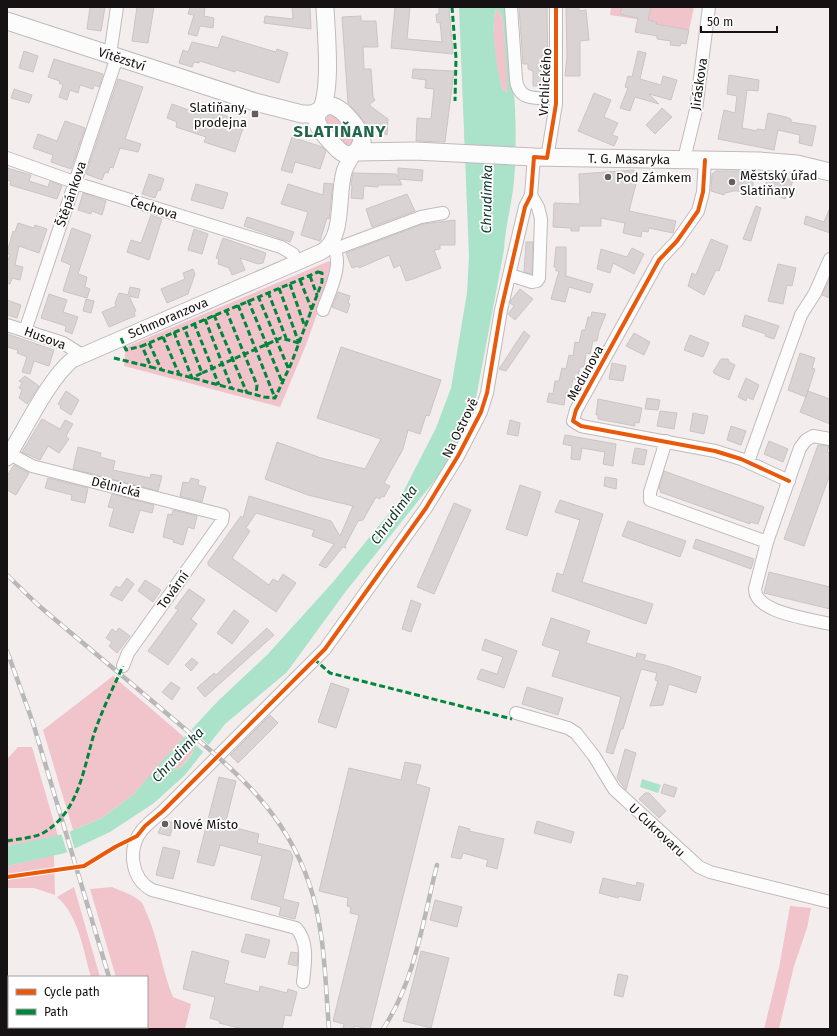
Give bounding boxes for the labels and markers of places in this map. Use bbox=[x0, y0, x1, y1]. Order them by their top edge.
place label: Slatiňany, prodejna bbox=[190, 100, 247, 130]
marker: Slatiňany, prodejna bbox=[250, 109, 260, 119]
place label: Městský úřad Slatiňany bbox=[740, 168, 818, 198]
place label: Pod Zámkem bbox=[616, 170, 692, 185]
marker: Pod Zámkem bbox=[603, 172, 613, 182]
marker: Městský úřad Slatiňany bbox=[727, 177, 737, 187]
place label: Nové Místo bbox=[173, 817, 238, 832]
marker: Nové Místo bbox=[160, 819, 170, 829]

